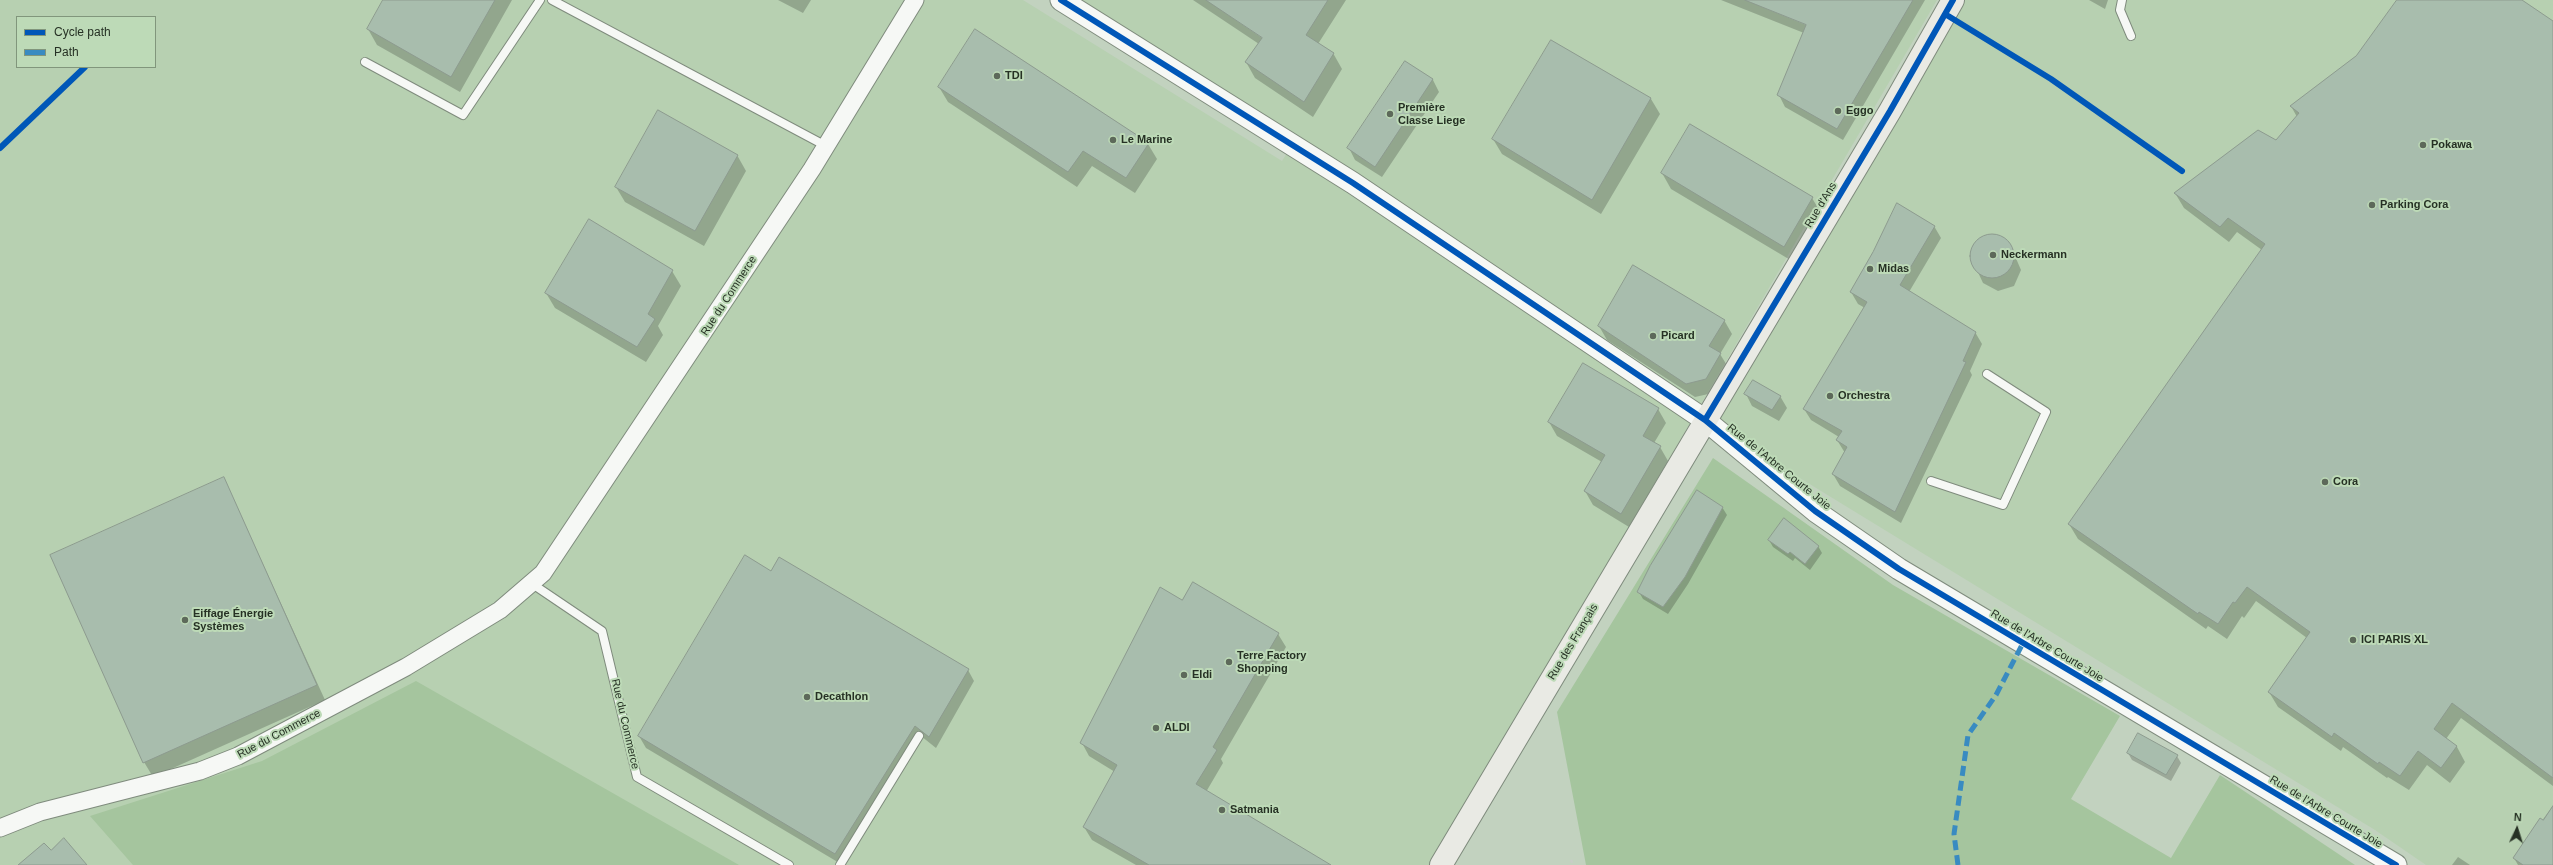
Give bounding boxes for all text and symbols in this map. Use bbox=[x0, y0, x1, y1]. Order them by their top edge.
legend bbox=[16, 16, 156, 68]
text: Cycle path bbox=[54, 25, 111, 39]
text: Path bbox=[54, 45, 79, 59]
place label: TDI bbox=[1005, 69, 1023, 83]
marker: TDI bbox=[992, 71, 1002, 81]
place label: Première Classe Liege bbox=[1398, 101, 1465, 127]
place label: Eggo bbox=[1846, 104, 1873, 118]
marker: Eggo bbox=[1833, 106, 1843, 116]
marker: Première Classe Liege bbox=[1385, 109, 1395, 119]
place label: Le Marine bbox=[1121, 133, 1172, 147]
marker: Le Marine bbox=[1108, 135, 1118, 145]
place label: Pokawa bbox=[2431, 138, 2472, 152]
marker: Pokawa bbox=[2418, 140, 2428, 150]
street label: Rue d'Ans bbox=[1802, 180, 1840, 230]
place label: Parking Cora bbox=[2380, 198, 2448, 212]
marker: Parking Cora bbox=[2367, 200, 2377, 210]
place label: Neckermann bbox=[2001, 248, 2067, 262]
marker: Neckermann bbox=[1988, 250, 1998, 260]
street label: Rue du Commerce bbox=[698, 254, 760, 338]
place label: Midas bbox=[1878, 262, 1909, 276]
marker: Midas bbox=[1865, 264, 1875, 274]
place label: Picard bbox=[1661, 329, 1695, 343]
marker: Picard bbox=[1648, 331, 1658, 341]
place label: Orchestra bbox=[1838, 389, 1890, 403]
marker: Orchestra bbox=[1825, 391, 1835, 401]
street label: Rue de l'Arbre Courte Joie bbox=[1725, 421, 1833, 513]
place label: Cora bbox=[2333, 475, 2358, 489]
marker: Cora bbox=[2320, 477, 2330, 487]
street label: Rue des Français bbox=[1545, 602, 1601, 682]
place label: Eiffage Énergie Systèmes bbox=[193, 607, 273, 633]
street label: Rue de l'Arbre Courte Joie bbox=[1988, 607, 2106, 685]
marker: Eiffage Énergie Systèmes bbox=[180, 615, 190, 625]
place label: ICI PARIS XL bbox=[2361, 633, 2428, 647]
marker: ICI PARIS XL bbox=[2348, 635, 2358, 645]
place label: Terre Factory Shopping bbox=[1237, 649, 1306, 675]
marker: Terre Factory Shopping bbox=[1224, 657, 1234, 667]
place label: Eldi bbox=[1192, 668, 1212, 682]
marker: Eldi bbox=[1179, 670, 1189, 680]
street label: Rue du Commerce bbox=[608, 678, 642, 770]
place label: Decathlon bbox=[815, 690, 868, 704]
marker: Decathlon bbox=[802, 692, 812, 702]
street label: Rue du Commerce bbox=[235, 707, 323, 761]
place label: ALDI bbox=[1164, 721, 1190, 735]
marker: ALDI bbox=[1151, 723, 1161, 733]
street label: Rue de l'Arbre Courte Joie bbox=[2267, 773, 2385, 851]
place label: Satmania bbox=[1230, 803, 1279, 817]
marker: Satmania bbox=[1217, 805, 1227, 815]
north arrow bbox=[2497, 809, 2537, 849]
text: N bbox=[2513, 811, 2522, 823]

